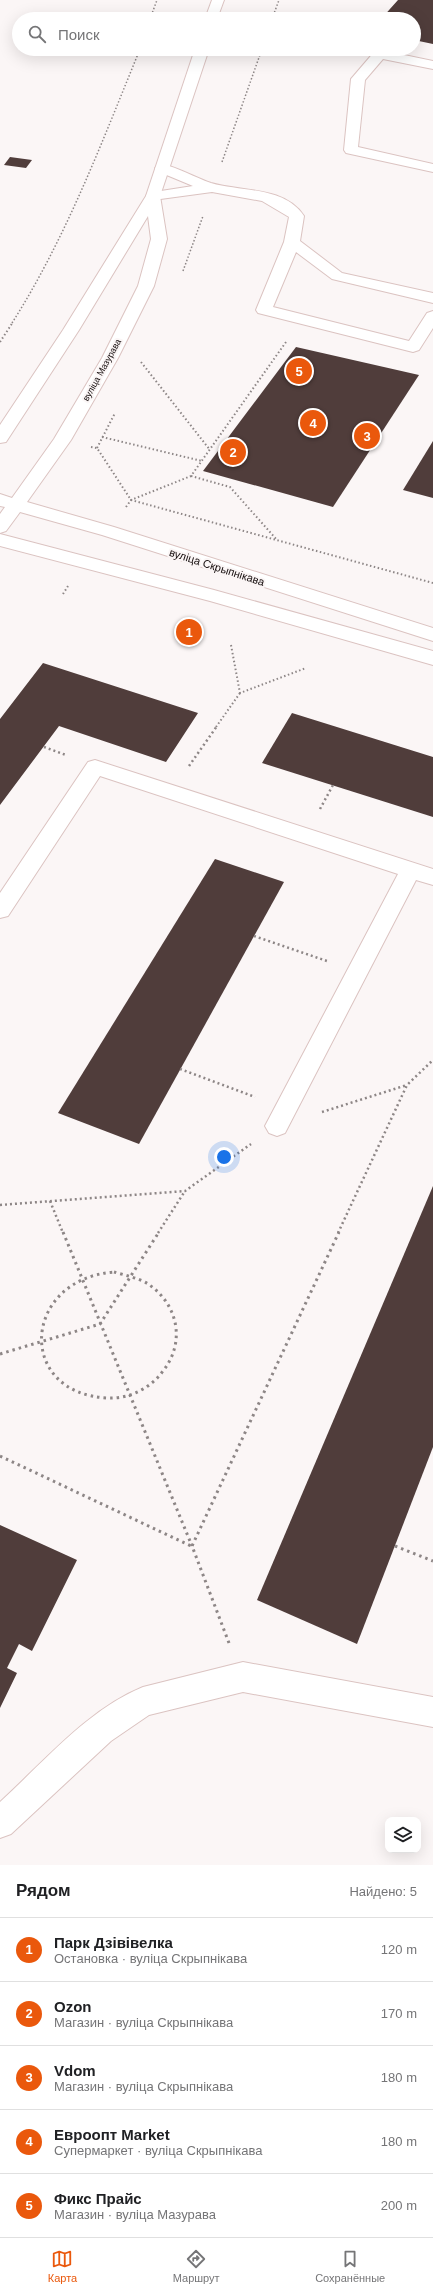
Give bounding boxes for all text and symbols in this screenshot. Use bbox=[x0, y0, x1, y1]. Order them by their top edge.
search box bbox=[12, 12, 421, 56]
icon: search bbox=[26, 23, 48, 45]
text: Поиск bbox=[58, 26, 100, 43]
street label: вуліца Мазурава bbox=[81, 337, 123, 403]
pin: 5 bbox=[286, 356, 312, 386]
pin: 4 bbox=[300, 408, 326, 438]
pin: 3 bbox=[354, 421, 380, 451]
pin: 2 bbox=[220, 437, 246, 467]
street label: вуліца Скрыпнікава bbox=[168, 546, 267, 588]
pin: 1 bbox=[176, 617, 202, 647]
your location bbox=[214, 1147, 234, 1167]
map controls bbox=[385, 1817, 421, 1853]
button: layers bbox=[385, 1817, 421, 1853]
text: Рядом bbox=[16, 1881, 71, 1900]
text: Найдено: 5 bbox=[349, 1884, 417, 1899]
text: Парк Дзівівелка bbox=[54, 1934, 173, 1951]
text: 1 bbox=[25, 1942, 33, 1957]
text: 120 m bbox=[381, 1942, 417, 1957]
text: Остановка · вуліца Скрыпнікава bbox=[54, 1951, 247, 1966]
text: Ozon bbox=[54, 1998, 92, 2015]
text: 2 bbox=[25, 2006, 33, 2021]
text: 170 m bbox=[381, 2006, 417, 2021]
text: Магазин · вуліца Скрыпнікава bbox=[54, 2015, 233, 2030]
text: Vdom bbox=[54, 2062, 96, 2079]
text: 3 bbox=[25, 2070, 33, 2085]
text: 180 m bbox=[381, 2070, 417, 2085]
text: Магазин · вуліца Скрыпнікава bbox=[54, 2079, 233, 2094]
text: Евроопт Market bbox=[54, 2126, 170, 2143]
text: 4 bbox=[25, 2134, 33, 2149]
text: 180 m bbox=[381, 2134, 417, 2149]
text: Супермаркет · вуліца Скрыпнікава bbox=[54, 2143, 262, 2158]
text: Фикс Прайс bbox=[54, 2190, 142, 2207]
text: 5 bbox=[25, 2198, 33, 2213]
text: 200 m bbox=[381, 2198, 417, 2213]
text: Магазин · вуліца Мазурава bbox=[54, 2207, 216, 2222]
tab: Карта bbox=[48, 2248, 77, 2284]
tab: Маршрут bbox=[173, 2248, 220, 2284]
tab: Сохранённые bbox=[315, 2248, 385, 2284]

